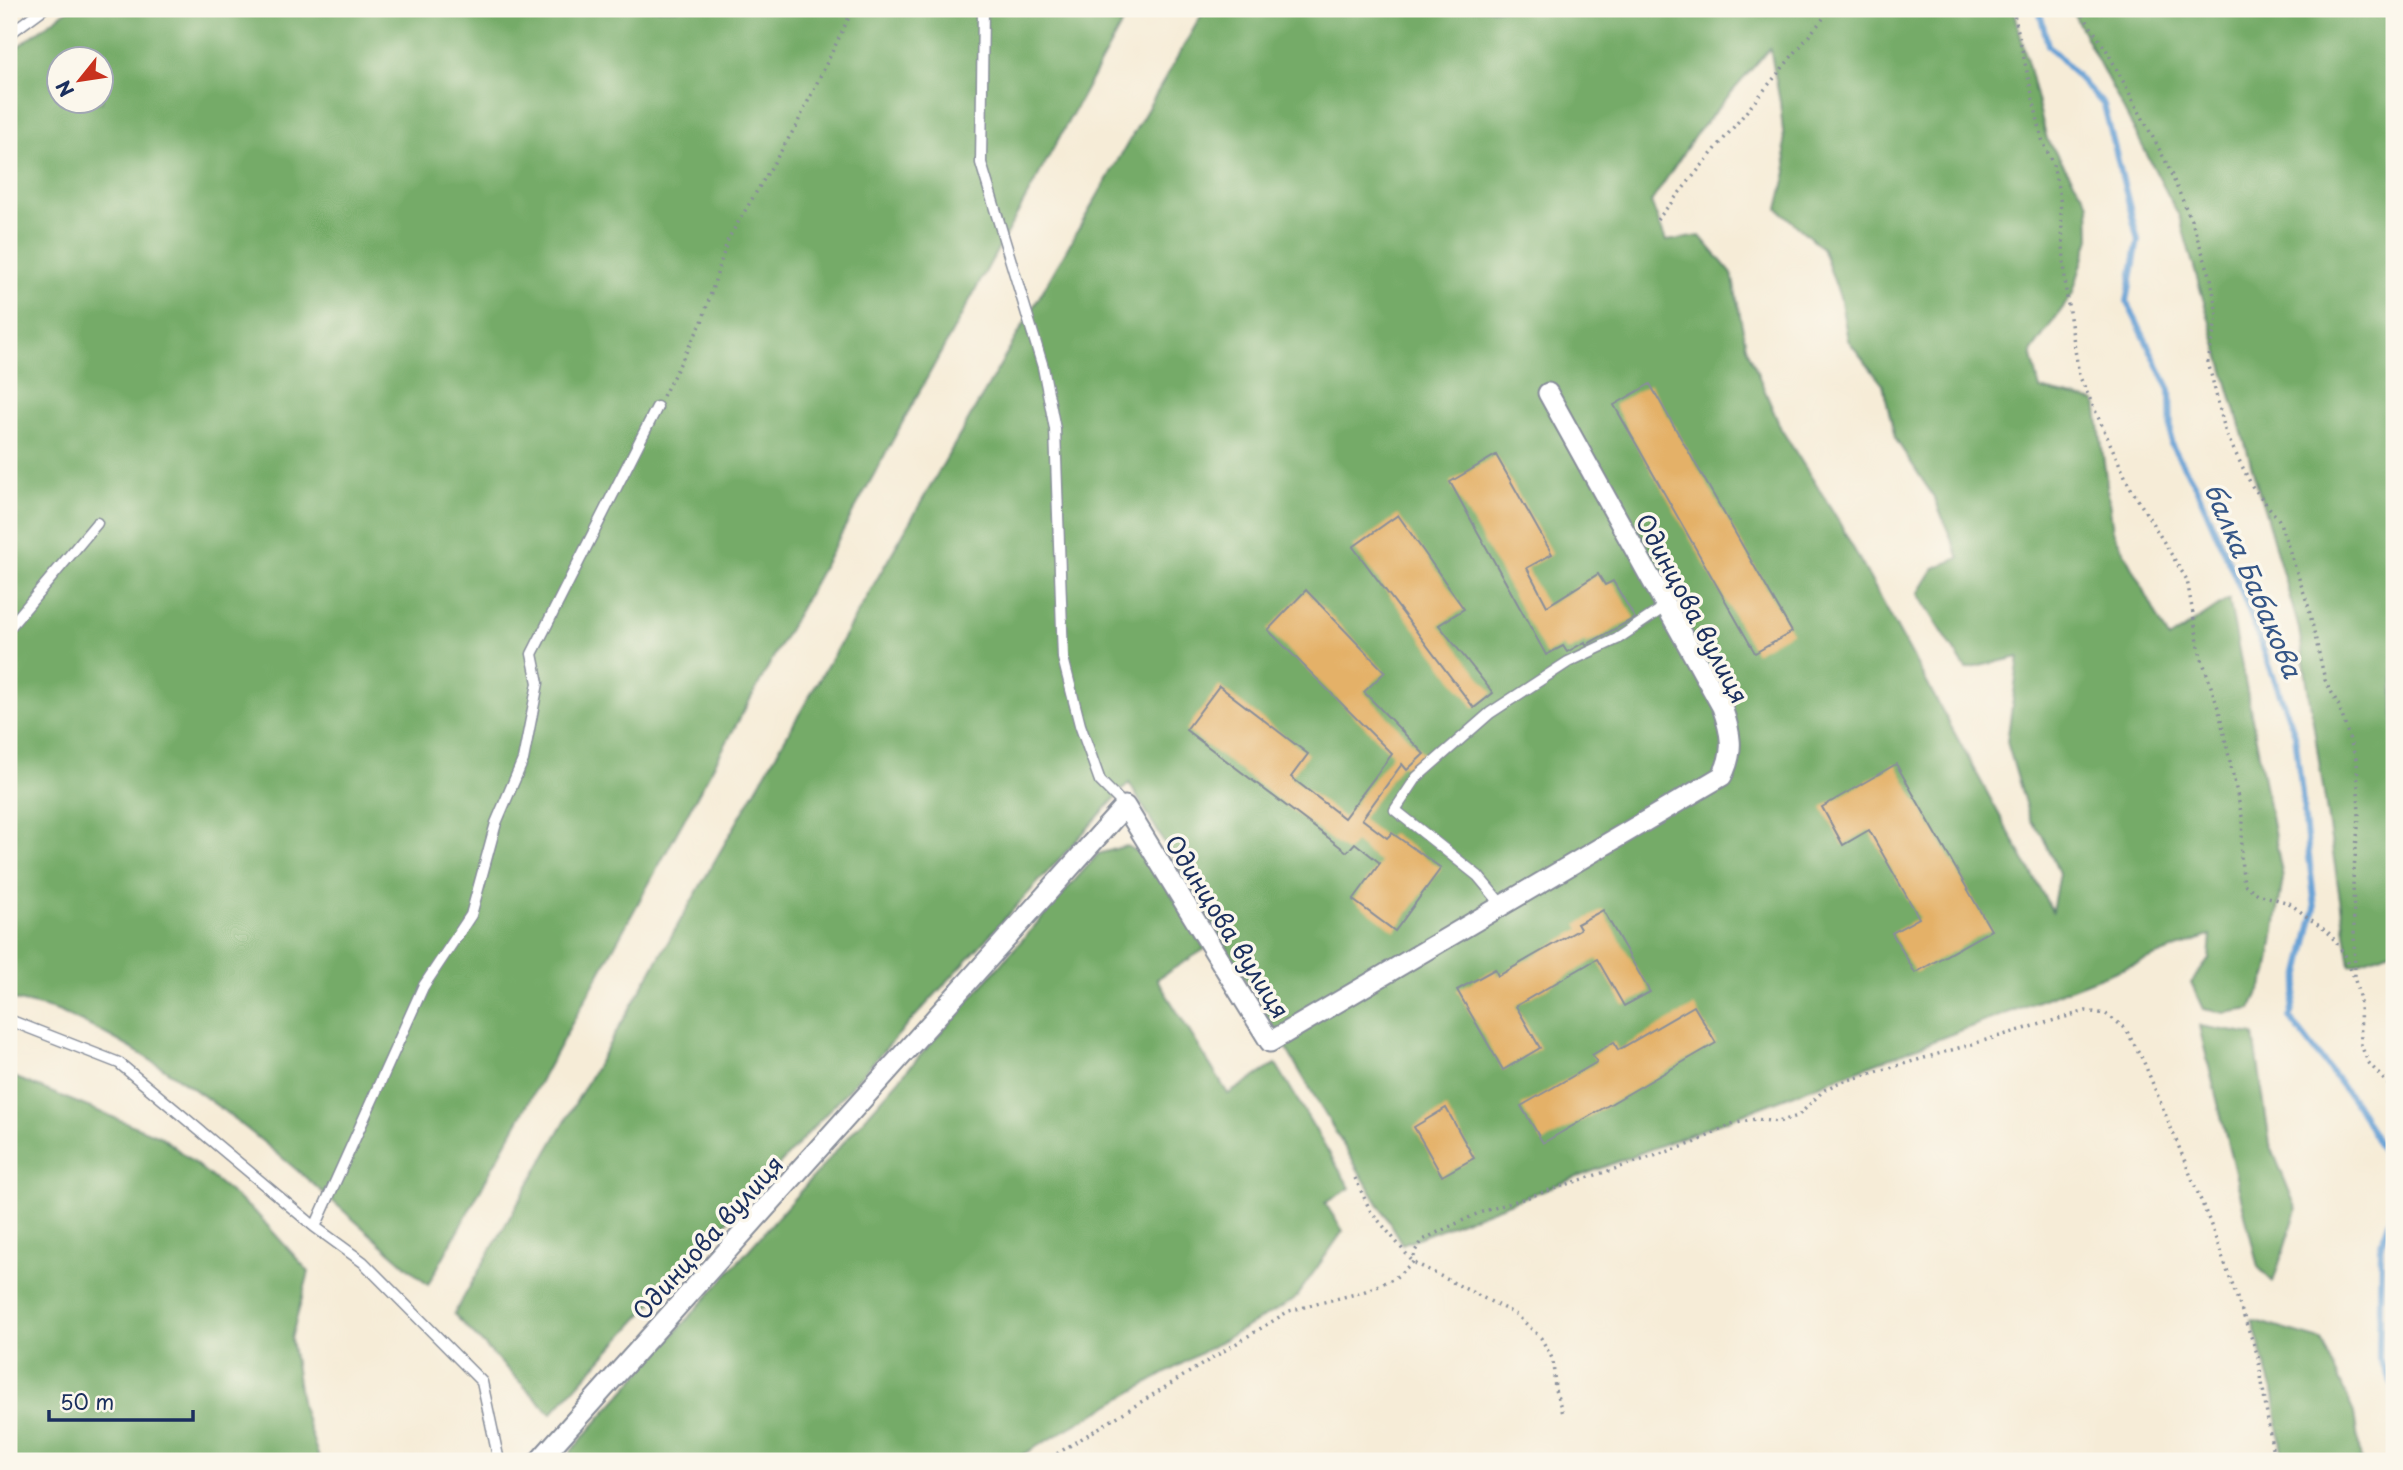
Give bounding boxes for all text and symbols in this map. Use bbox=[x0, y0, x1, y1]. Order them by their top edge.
north arrow bbox=[46, 46, 116, 116]
text: N bbox=[49, 75, 80, 103]
water label: балка Бабакова bbox=[2195, 477, 2313, 684]
street label: Одинцова вулиця bbox=[1628, 507, 1758, 709]
street label: Одинцова вулиця bbox=[1157, 827, 1299, 1025]
street label: Одинцова вулиця bbox=[623, 1147, 791, 1327]
scale bar bbox=[49, 1379, 192, 1423]
text: 50 m bbox=[60, 1385, 114, 1417]

